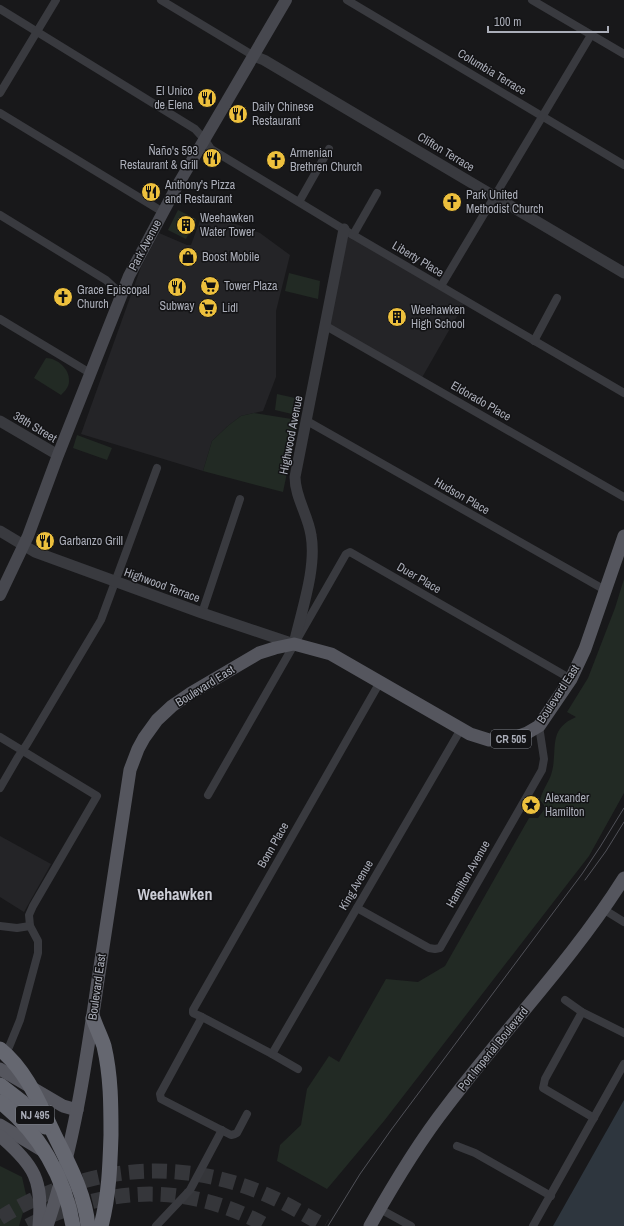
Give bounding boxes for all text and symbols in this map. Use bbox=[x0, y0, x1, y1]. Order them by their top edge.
scale bar bbox=[488, 8, 608, 34]
text: 100 m bbox=[494, 14, 521, 30]
street label: Columbia Terrace bbox=[455, 45, 529, 99]
place label: El Unico de Elena bbox=[154, 83, 194, 113]
restaurant icon: El Unico de Elena bbox=[196, 87, 218, 109]
place label: Daily Chinese Restaurant bbox=[252, 99, 314, 129]
restaurant icon: Daily Chinese Restaurant bbox=[227, 103, 249, 125]
street label: Clifton Terrace bbox=[415, 129, 477, 175]
place label: Ñaño's 593 Restaurant & Grill bbox=[120, 143, 198, 173]
place label: Armenian Brethren Church bbox=[289, 145, 362, 175]
restaurant icon: Ñaño's 593 Restaurant & Grill bbox=[201, 147, 223, 169]
church icon: Armenian Brethren Church bbox=[265, 149, 287, 171]
place label: Anthony's Pizza and Restaurant bbox=[164, 177, 236, 207]
restaurant icon: Anthony's Pizza and Restaurant bbox=[140, 181, 162, 203]
place label: Park United Methodist Church bbox=[466, 187, 544, 217]
church icon: Park United Methodist Church bbox=[441, 191, 463, 213]
place label: Weehawken Water Tower bbox=[200, 210, 255, 240]
building icon: Weehawken Water Tower bbox=[175, 214, 197, 236]
street label: Park Avenue bbox=[125, 217, 165, 273]
street label: Liberty Place bbox=[389, 237, 447, 281]
shop icon: Boost Mobile bbox=[177, 246, 199, 268]
place label: Boost Mobile bbox=[202, 249, 259, 265]
supermarket icon: Tower Plaza bbox=[199, 275, 221, 297]
restaurant icon: Subway bbox=[166, 276, 188, 298]
place label: Tower Plaza bbox=[224, 278, 278, 294]
place label: Grace Episcopal Church bbox=[77, 282, 150, 312]
church icon: Grace Episcopal Church bbox=[52, 286, 74, 308]
supermarket icon: Lidl bbox=[197, 297, 219, 319]
place label: Subway bbox=[159, 298, 195, 314]
place label: Lidl bbox=[222, 300, 238, 316]
place label: Weehawken High School bbox=[411, 302, 465, 332]
building icon: Weehawken High School bbox=[386, 306, 408, 328]
street label: Eldorado Place bbox=[448, 377, 514, 425]
street label: Highwood Avenue bbox=[276, 394, 306, 476]
street label: 38th Street bbox=[10, 408, 60, 446]
street label: Hudson Place bbox=[431, 474, 493, 518]
restaurant icon: Garbanzo Grill bbox=[34, 530, 56, 552]
place label: Garbanzo Grill bbox=[59, 533, 123, 549]
street label: Duer Place bbox=[394, 559, 444, 597]
street label: Highwood Terrace bbox=[122, 564, 202, 606]
street label: Boulevard East bbox=[172, 661, 238, 710]
street label: Boulevard East bbox=[533, 661, 583, 726]
road number: CR 505 bbox=[491, 730, 531, 748]
place label: Alexander Hamilton bbox=[544, 790, 590, 820]
place icon: Alexander Hamilton bbox=[520, 794, 542, 816]
street label: Bonn Place bbox=[253, 819, 293, 871]
street label: Hamilton Avenue bbox=[442, 838, 494, 910]
street label: King Avenue bbox=[335, 857, 377, 913]
district label: Weehawken bbox=[138, 883, 212, 905]
street label: Boulevard East bbox=[84, 953, 110, 1021]
street label: Port Imperial Boulevard bbox=[454, 1004, 532, 1094]
road number: NJ 495 bbox=[16, 1106, 54, 1124]

